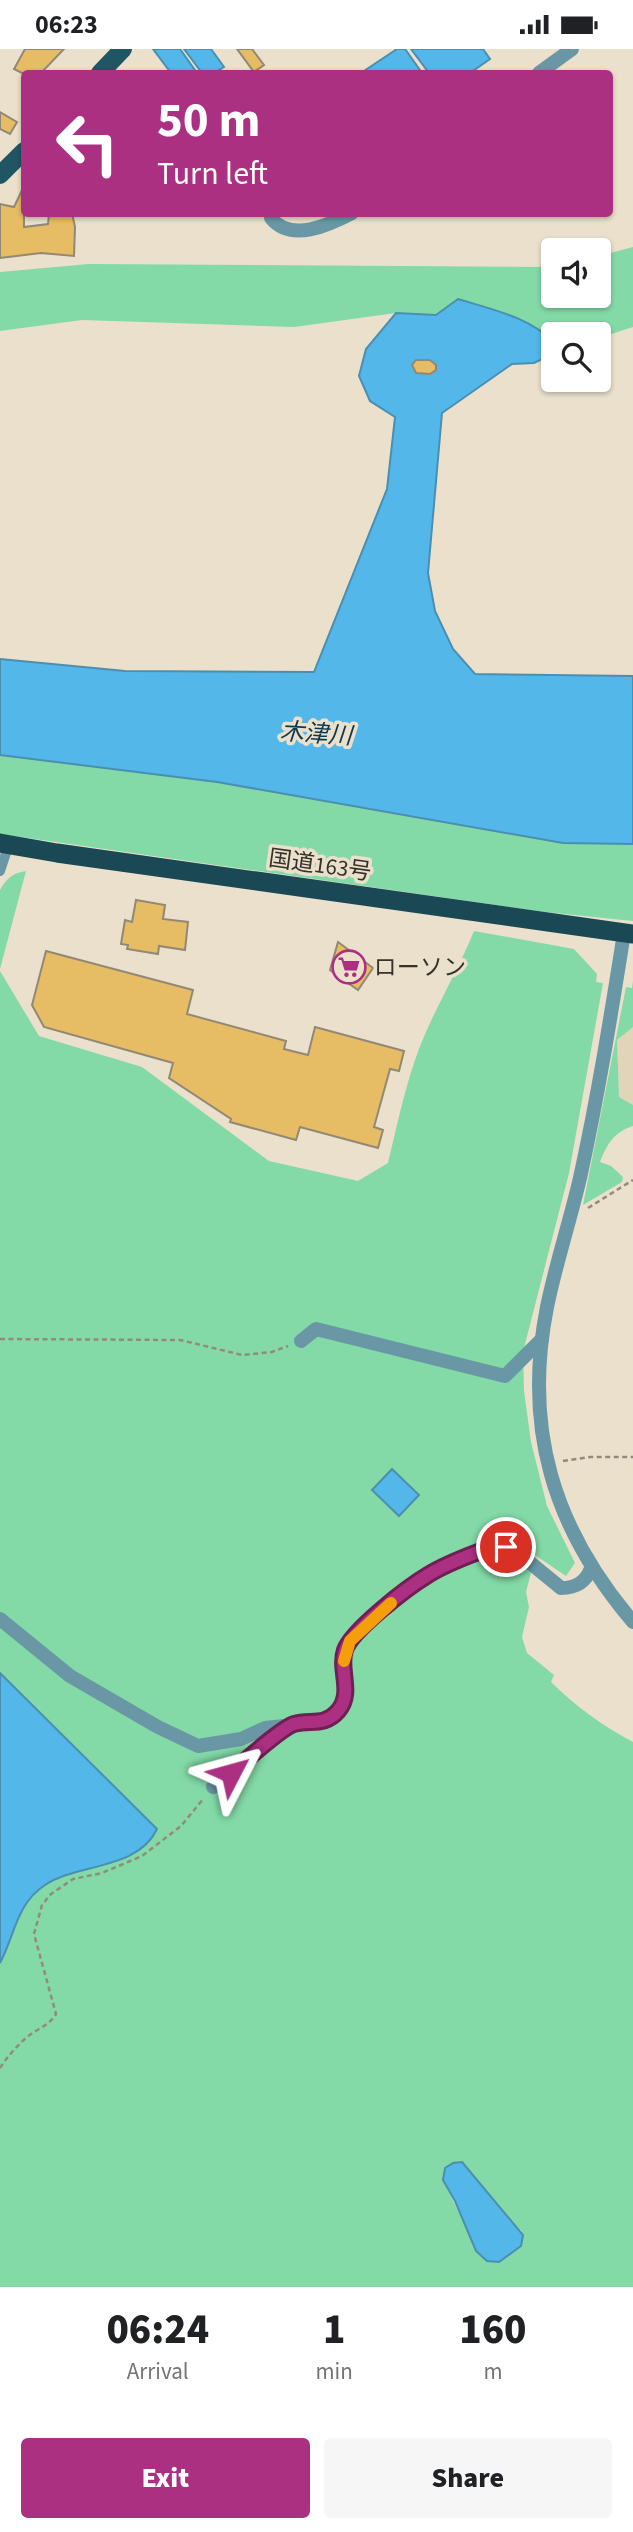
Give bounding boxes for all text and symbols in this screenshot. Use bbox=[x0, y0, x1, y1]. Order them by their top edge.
text: 06:23 bbox=[35, 6, 98, 43]
text: 50 m bbox=[157, 86, 261, 156]
icon: left bbox=[42, 98, 133, 189]
text: Turn left bbox=[157, 151, 268, 197]
map controls bbox=[541, 238, 611, 392]
button: sound bbox=[541, 238, 611, 308]
button: search bbox=[541, 322, 611, 392]
water label: 木津川 bbox=[279, 714, 356, 754]
street label: 国道163号 bbox=[267, 841, 373, 889]
supermarket icon: ローソン bbox=[330, 948, 368, 986]
place label: ローソン bbox=[374, 951, 466, 984]
pin bbox=[476, 1517, 536, 1577]
icon: arrive bbox=[487, 1528, 525, 1566]
position arrow bbox=[194, 1736, 268, 1810]
text: 06:24 bbox=[106, 2300, 209, 2360]
text: 1 bbox=[323, 2300, 345, 2360]
text: 160 bbox=[459, 2300, 527, 2360]
text: Arrival bbox=[127, 2355, 189, 2388]
text: min bbox=[316, 2355, 353, 2388]
text: m bbox=[483, 2355, 502, 2388]
button: Exit bbox=[21, 2438, 310, 2518]
button: Share bbox=[324, 2438, 612, 2518]

